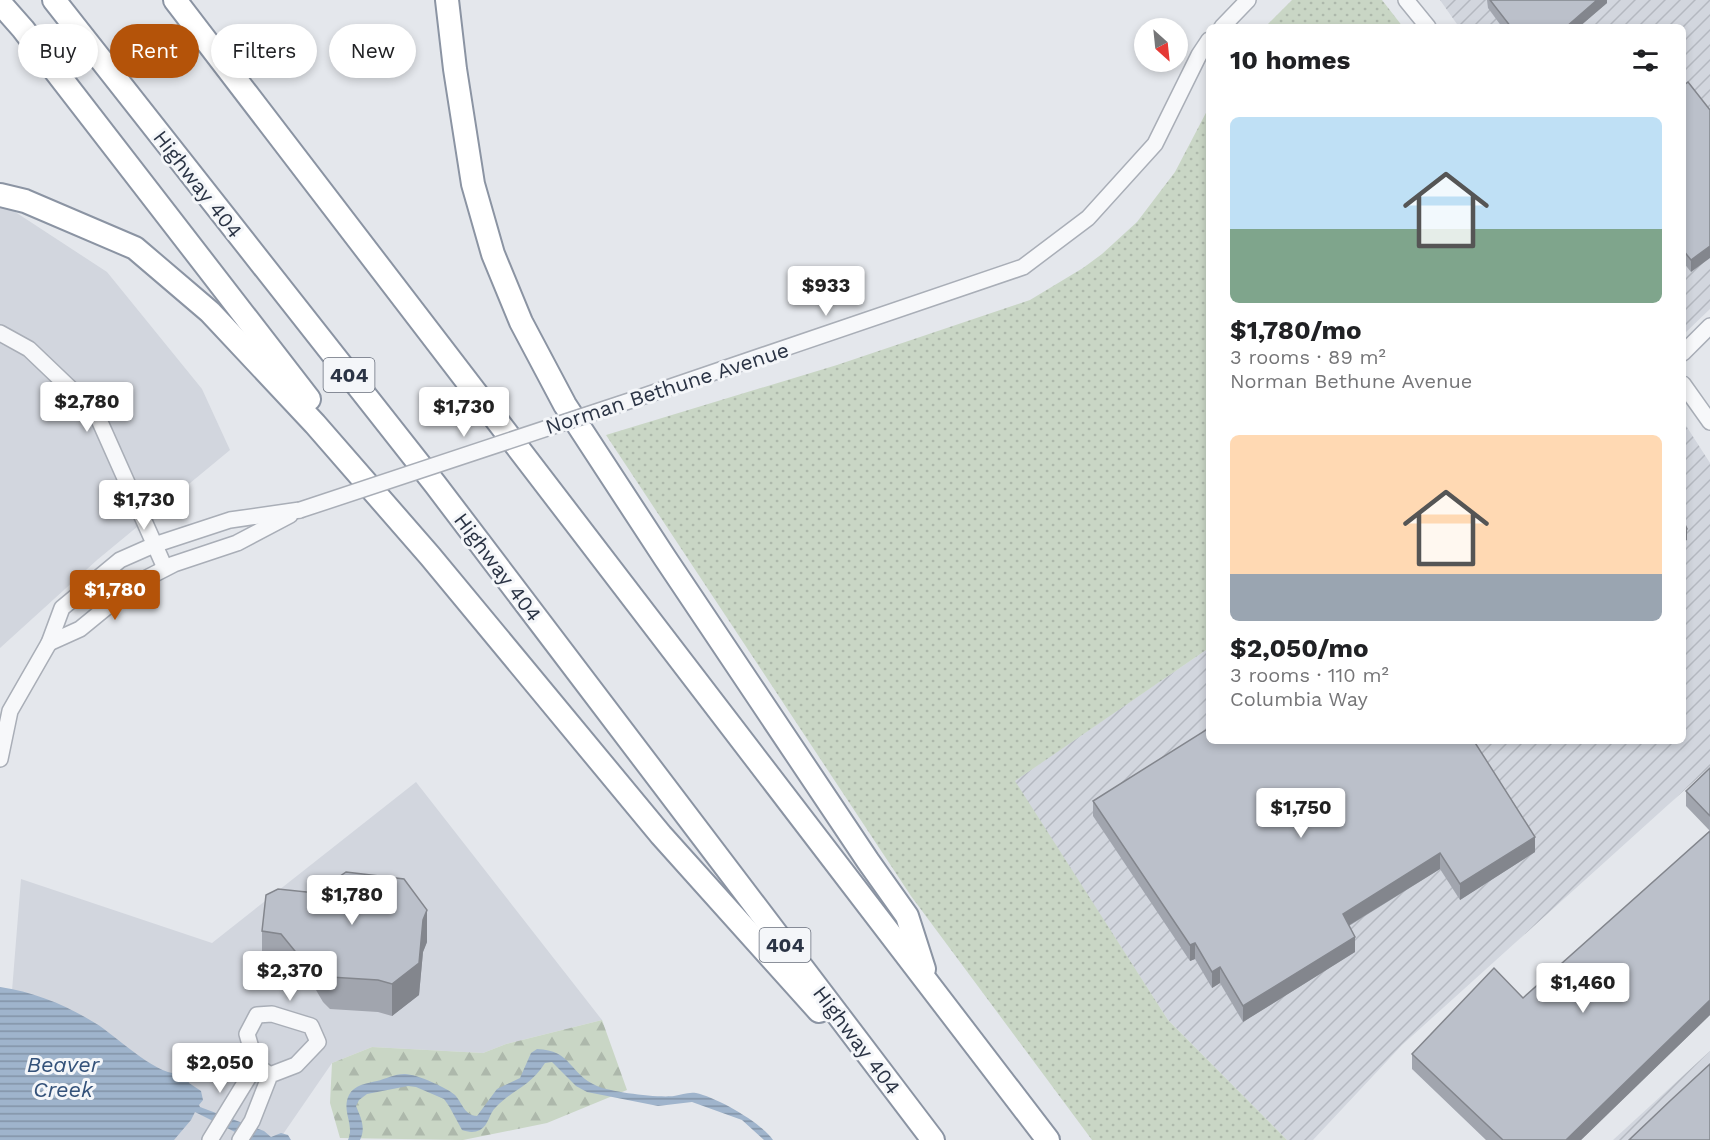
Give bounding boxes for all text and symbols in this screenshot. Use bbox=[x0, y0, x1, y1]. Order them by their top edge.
north arrow bbox=[1134, 18, 1188, 72]
map controls bbox=[1134, 18, 1188, 72]
chip: Buy bbox=[18, 24, 98, 78]
chip: Rent bbox=[110, 24, 199, 78]
chip: Filters bbox=[211, 24, 317, 78]
chip: New bbox=[329, 24, 416, 78]
icon: filters bbox=[1629, 44, 1662, 77]
text: 10 homes bbox=[1230, 45, 1350, 75]
street label: Highway 404 bbox=[148, 125, 248, 243]
icon: home bbox=[1392, 156, 1500, 264]
pin: $933 bbox=[790, 266, 862, 317]
text: $933 bbox=[802, 273, 850, 297]
text: $1,780/mo bbox=[1230, 315, 1362, 345]
street label: Norman Bethune Avenue bbox=[542, 337, 792, 439]
text: 3 rooms · 89 m² bbox=[1230, 345, 1386, 369]
road number: 404 bbox=[324, 358, 374, 392]
text: Norman Bethune Avenue bbox=[1230, 369, 1472, 393]
pin: $2,780 bbox=[38, 382, 136, 433]
pin: $1,730 bbox=[415, 387, 513, 438]
text: $2,780 bbox=[54, 389, 120, 413]
text: $1,730 bbox=[433, 394, 495, 418]
icon: home bbox=[1392, 474, 1500, 582]
pin: $1,730 bbox=[95, 480, 193, 531]
text: $1,730 bbox=[113, 487, 175, 511]
street label: Highway 404 bbox=[449, 508, 547, 626]
pin: $1,780 bbox=[66, 570, 164, 621]
text: $1,780 bbox=[84, 577, 146, 601]
text: $2,050/mo bbox=[1230, 633, 1369, 663]
text: 3 rooms · 110 m² bbox=[1230, 663, 1389, 687]
text: Columbia Way bbox=[1230, 687, 1368, 711]
pin: $1,750 bbox=[1252, 788, 1350, 839]
text: $1,750 bbox=[1270, 795, 1332, 819]
pin: $1,780 bbox=[303, 875, 401, 926]
text: $1,780 bbox=[321, 882, 383, 906]
road number: 404 bbox=[760, 928, 810, 962]
pin: $2,370 bbox=[241, 951, 339, 1002]
text: $2,370 bbox=[257, 958, 323, 982]
pin: $1,460 bbox=[1534, 963, 1632, 1014]
text: $1,460 bbox=[1550, 970, 1616, 994]
street label: Highway 404 bbox=[808, 981, 906, 1099]
pin: $2,050 bbox=[171, 1043, 269, 1094]
text: $2,050 bbox=[186, 1050, 254, 1074]
water label: Beaver Creek bbox=[27, 1052, 101, 1102]

